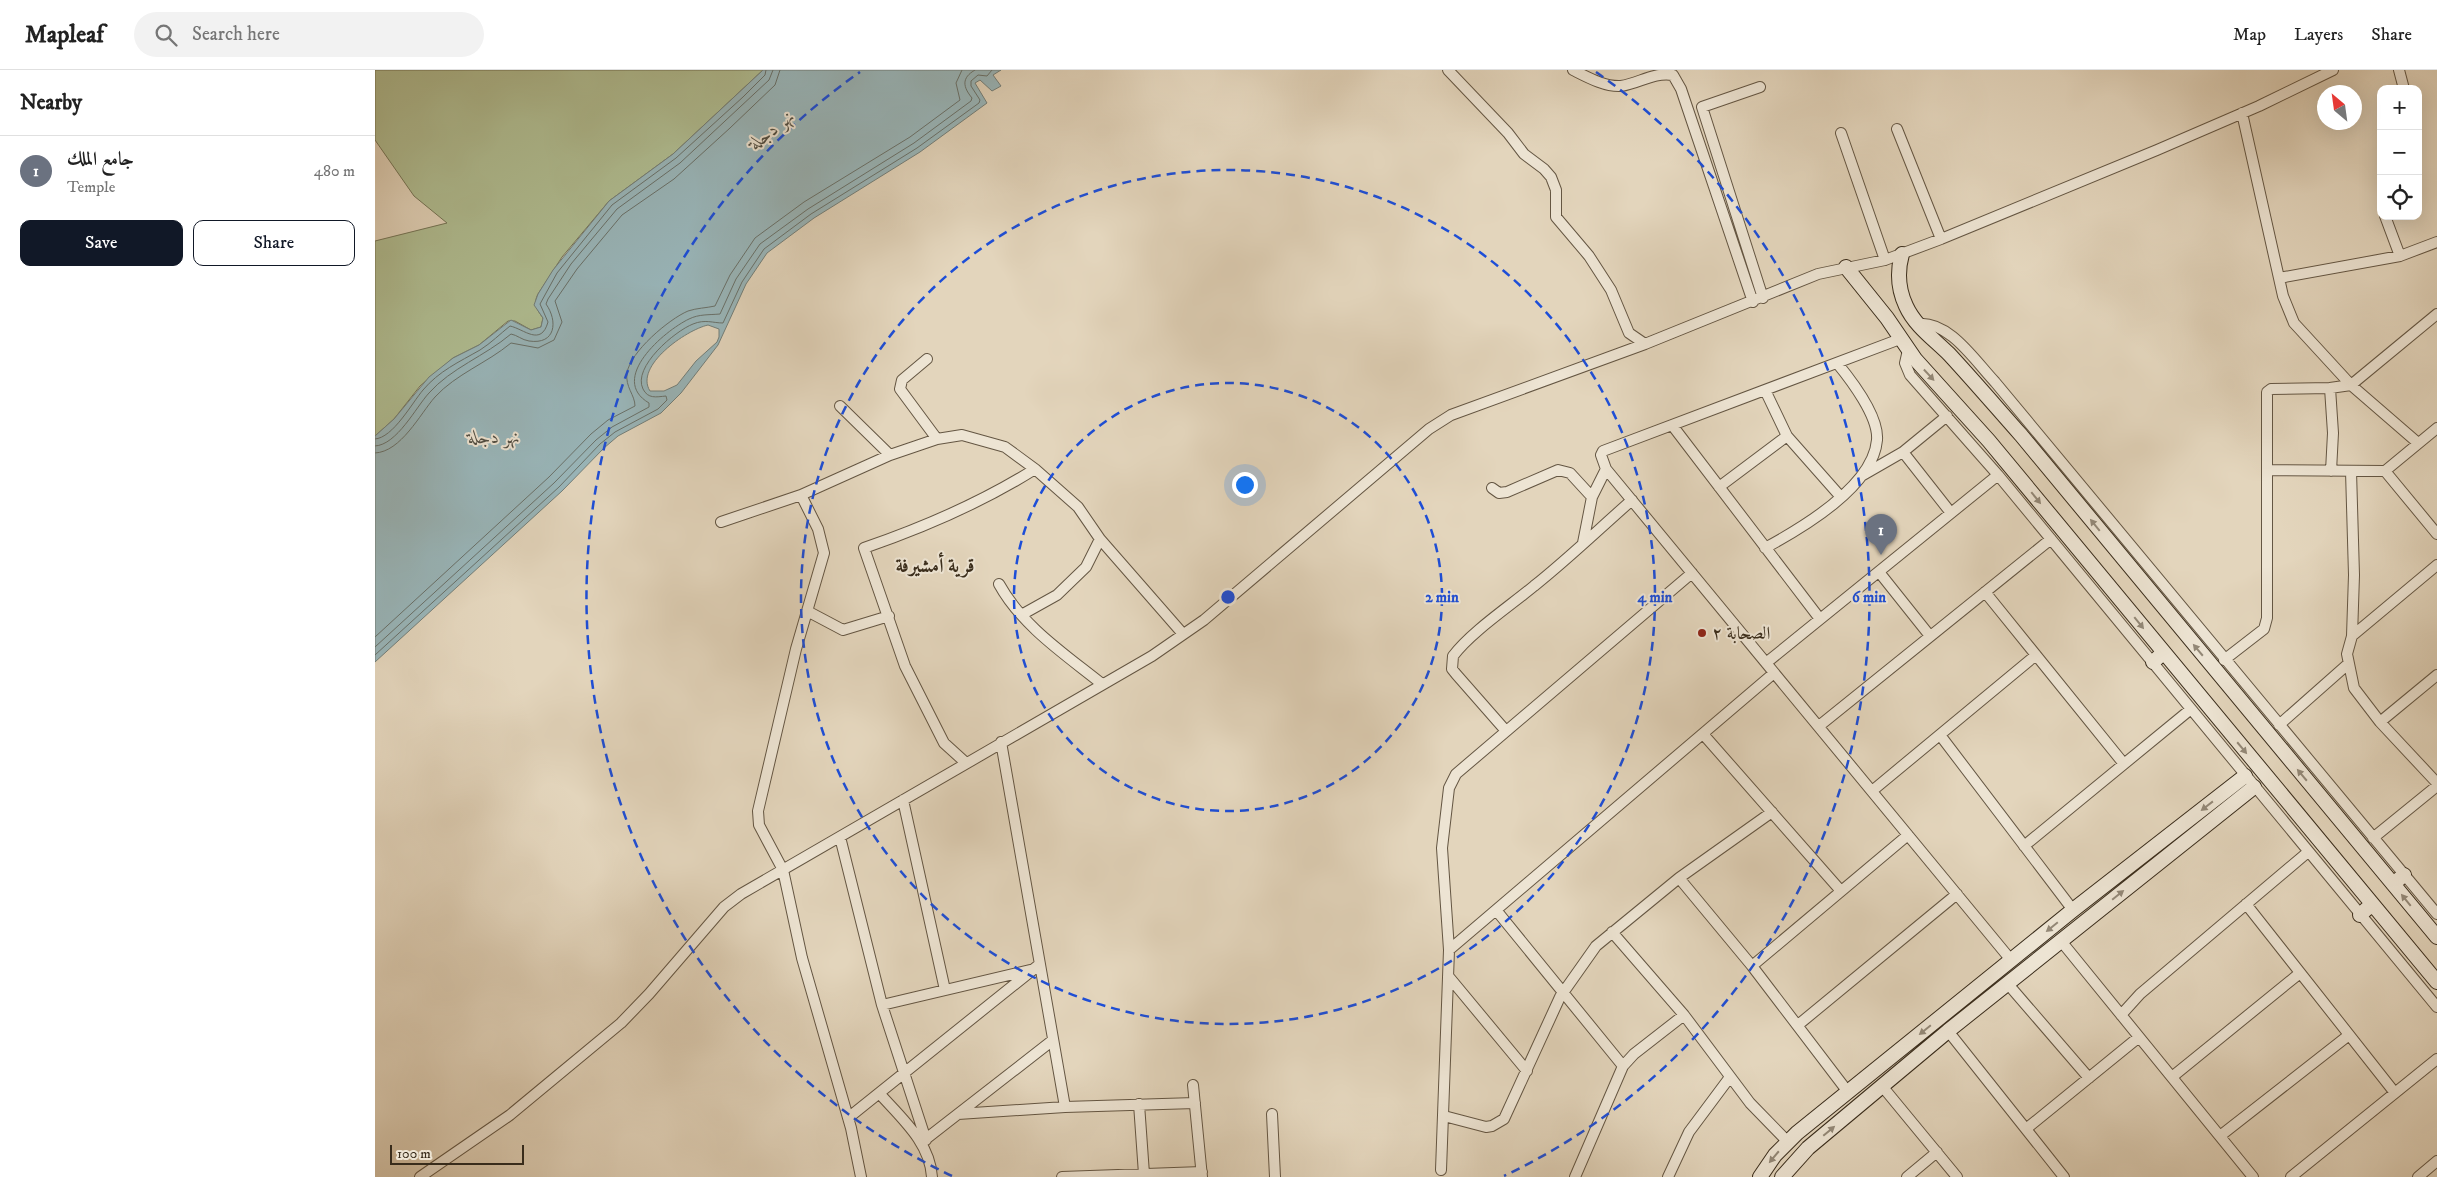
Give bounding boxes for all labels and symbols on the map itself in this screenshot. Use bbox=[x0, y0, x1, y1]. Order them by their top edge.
north arrow bbox=[2317, 85, 2362, 130]
water label: نهر دجلة bbox=[742, 105, 800, 157]
one-way arrow bbox=[1923, 368, 1935, 380]
water label: نهر دجلة bbox=[465, 426, 520, 449]
your location bbox=[1232, 472, 1258, 498]
one-way arrow bbox=[2030, 491, 2041, 504]
pin: 1 bbox=[1865, 514, 1897, 555]
one-way arrow bbox=[2089, 518, 2100, 531]
district label: قرية أمشيرفة bbox=[895, 552, 975, 579]
centre of rings bbox=[1219, 588, 1237, 606]
text: 2 min bbox=[1425, 588, 1459, 607]
text: 4 min bbox=[1637, 588, 1673, 607]
text: 6 min bbox=[1852, 588, 1886, 607]
one-way arrow bbox=[2133, 616, 2144, 629]
place label: الصحابة ٢ bbox=[1712, 623, 1771, 645]
marker: الصحابة ٢ bbox=[1696, 627, 1708, 639]
one-way arrow bbox=[2193, 644, 2204, 656]
one-way arrow bbox=[2237, 742, 2248, 755]
one-way arrow bbox=[2296, 769, 2308, 781]
one-way arrow bbox=[2201, 800, 2214, 811]
one-way arrow bbox=[2111, 890, 2124, 901]
one-way arrow bbox=[2400, 894, 2412, 906]
one-way arrow bbox=[2045, 922, 2058, 933]
one-way arrow bbox=[1919, 1024, 1932, 1035]
one-way arrow bbox=[1822, 1125, 1835, 1136]
scale bar bbox=[390, 1142, 524, 1165]
one-way arrow bbox=[1769, 1150, 1780, 1163]

